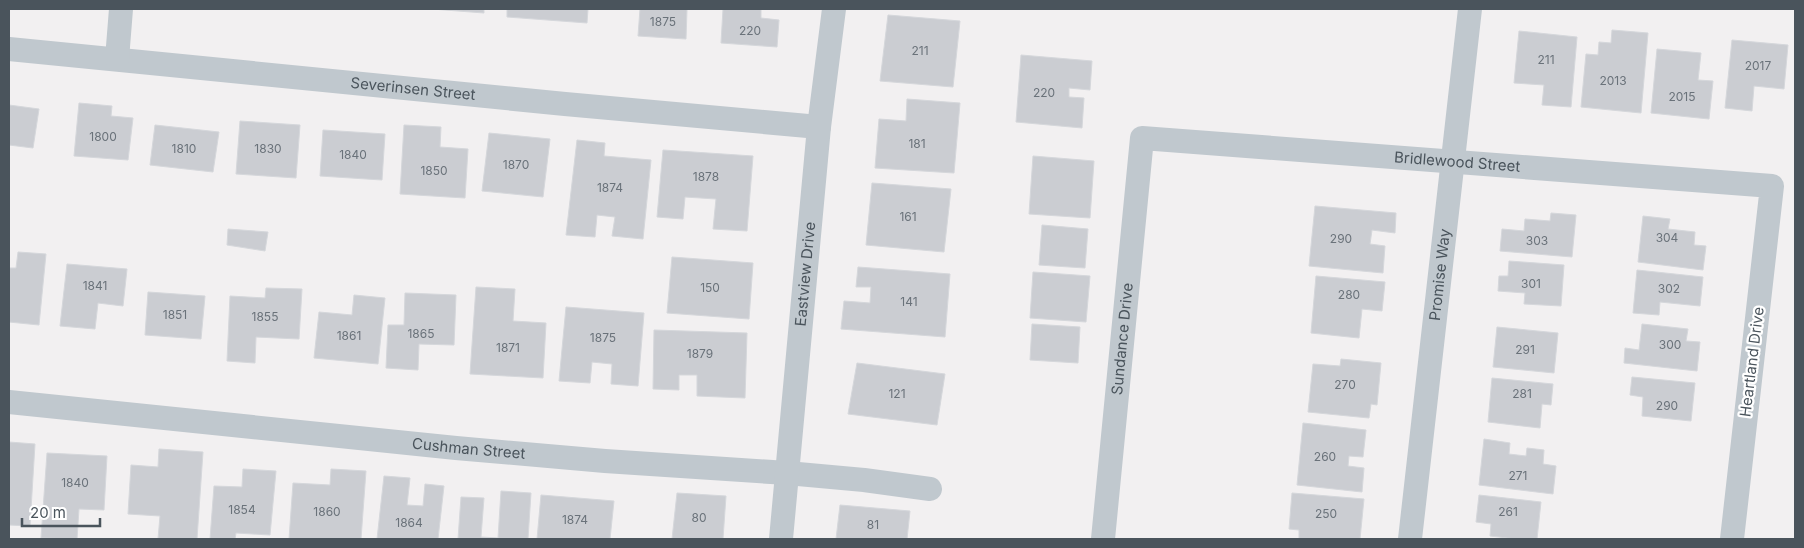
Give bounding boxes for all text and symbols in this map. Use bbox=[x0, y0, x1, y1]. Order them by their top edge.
house number: 1875 bbox=[650, 14, 676, 29]
house number: 220 bbox=[739, 23, 761, 38]
house number: 211 bbox=[911, 43, 929, 58]
house number: 211 bbox=[1537, 52, 1555, 67]
house number: 2017 bbox=[1745, 58, 1771, 73]
street label: Severinsen Street bbox=[350, 73, 477, 104]
house number: 2013 bbox=[1599, 73, 1627, 88]
house number: 220 bbox=[1033, 85, 1055, 100]
house number: 2015 bbox=[1668, 89, 1696, 104]
house number: 1800 bbox=[89, 129, 117, 144]
house number: 181 bbox=[908, 136, 926, 151]
house number: 1810 bbox=[172, 141, 196, 156]
house number: 1830 bbox=[254, 141, 282, 156]
house number: 1840 bbox=[339, 147, 367, 162]
street label: Bridlewood Street bbox=[1393, 147, 1521, 176]
house number: 1870 bbox=[503, 157, 529, 172]
house number: 1850 bbox=[420, 163, 448, 178]
house number: 1878 bbox=[693, 169, 719, 184]
house number: 1874 bbox=[597, 180, 623, 195]
house number: 161 bbox=[899, 209, 917, 224]
street label: Eastview Drive bbox=[791, 221, 819, 327]
street label: Promise Way bbox=[1425, 227, 1454, 322]
house number: 304 bbox=[1656, 230, 1679, 245]
house number: 290 bbox=[1330, 231, 1352, 246]
house number: 303 bbox=[1526, 233, 1548, 248]
house number: 301 bbox=[1521, 276, 1541, 291]
house number: 1841 bbox=[83, 278, 107, 293]
house number: 150 bbox=[700, 280, 720, 295]
house number: 302 bbox=[1658, 281, 1680, 296]
street label: Sundance Drive bbox=[1107, 282, 1137, 396]
house number: 280 bbox=[1338, 287, 1360, 302]
house number: 141 bbox=[900, 294, 918, 309]
street label: Heartland Drive bbox=[1735, 306, 1768, 418]
house number: 1851 bbox=[163, 307, 187, 322]
house number: 1855 bbox=[252, 309, 278, 324]
house number: 1865 bbox=[407, 326, 435, 341]
house number: 1861 bbox=[337, 328, 361, 343]
house number: 1875 bbox=[590, 330, 616, 345]
house number: 300 bbox=[1659, 337, 1681, 352]
house number: 1871 bbox=[496, 340, 520, 355]
house number: 291 bbox=[1515, 342, 1535, 357]
house number: 1879 bbox=[687, 346, 713, 361]
house number: 270 bbox=[1334, 377, 1356, 392]
house number: 121 bbox=[888, 386, 906, 401]
house number: 281 bbox=[1512, 386, 1532, 401]
house number: 290 bbox=[1656, 398, 1678, 413]
street label: Cushman Street bbox=[411, 434, 526, 463]
house number: 260 bbox=[1314, 449, 1336, 464]
house number: 271 bbox=[1509, 468, 1528, 483]
house number: 1840 bbox=[61, 475, 89, 490]
scale bar bbox=[22, 496, 100, 528]
house number: 1854 bbox=[228, 502, 256, 517]
text: 20 m bbox=[30, 503, 66, 522]
house number: 1860 bbox=[313, 504, 341, 519]
house number: 261 bbox=[1498, 504, 1518, 519]
house number: 250 bbox=[1315, 506, 1337, 521]
house number: 80 bbox=[692, 510, 707, 525]
house number: 1874 bbox=[562, 512, 588, 527]
house number: 1864 bbox=[395, 515, 423, 530]
house number: 81 bbox=[867, 517, 879, 532]

